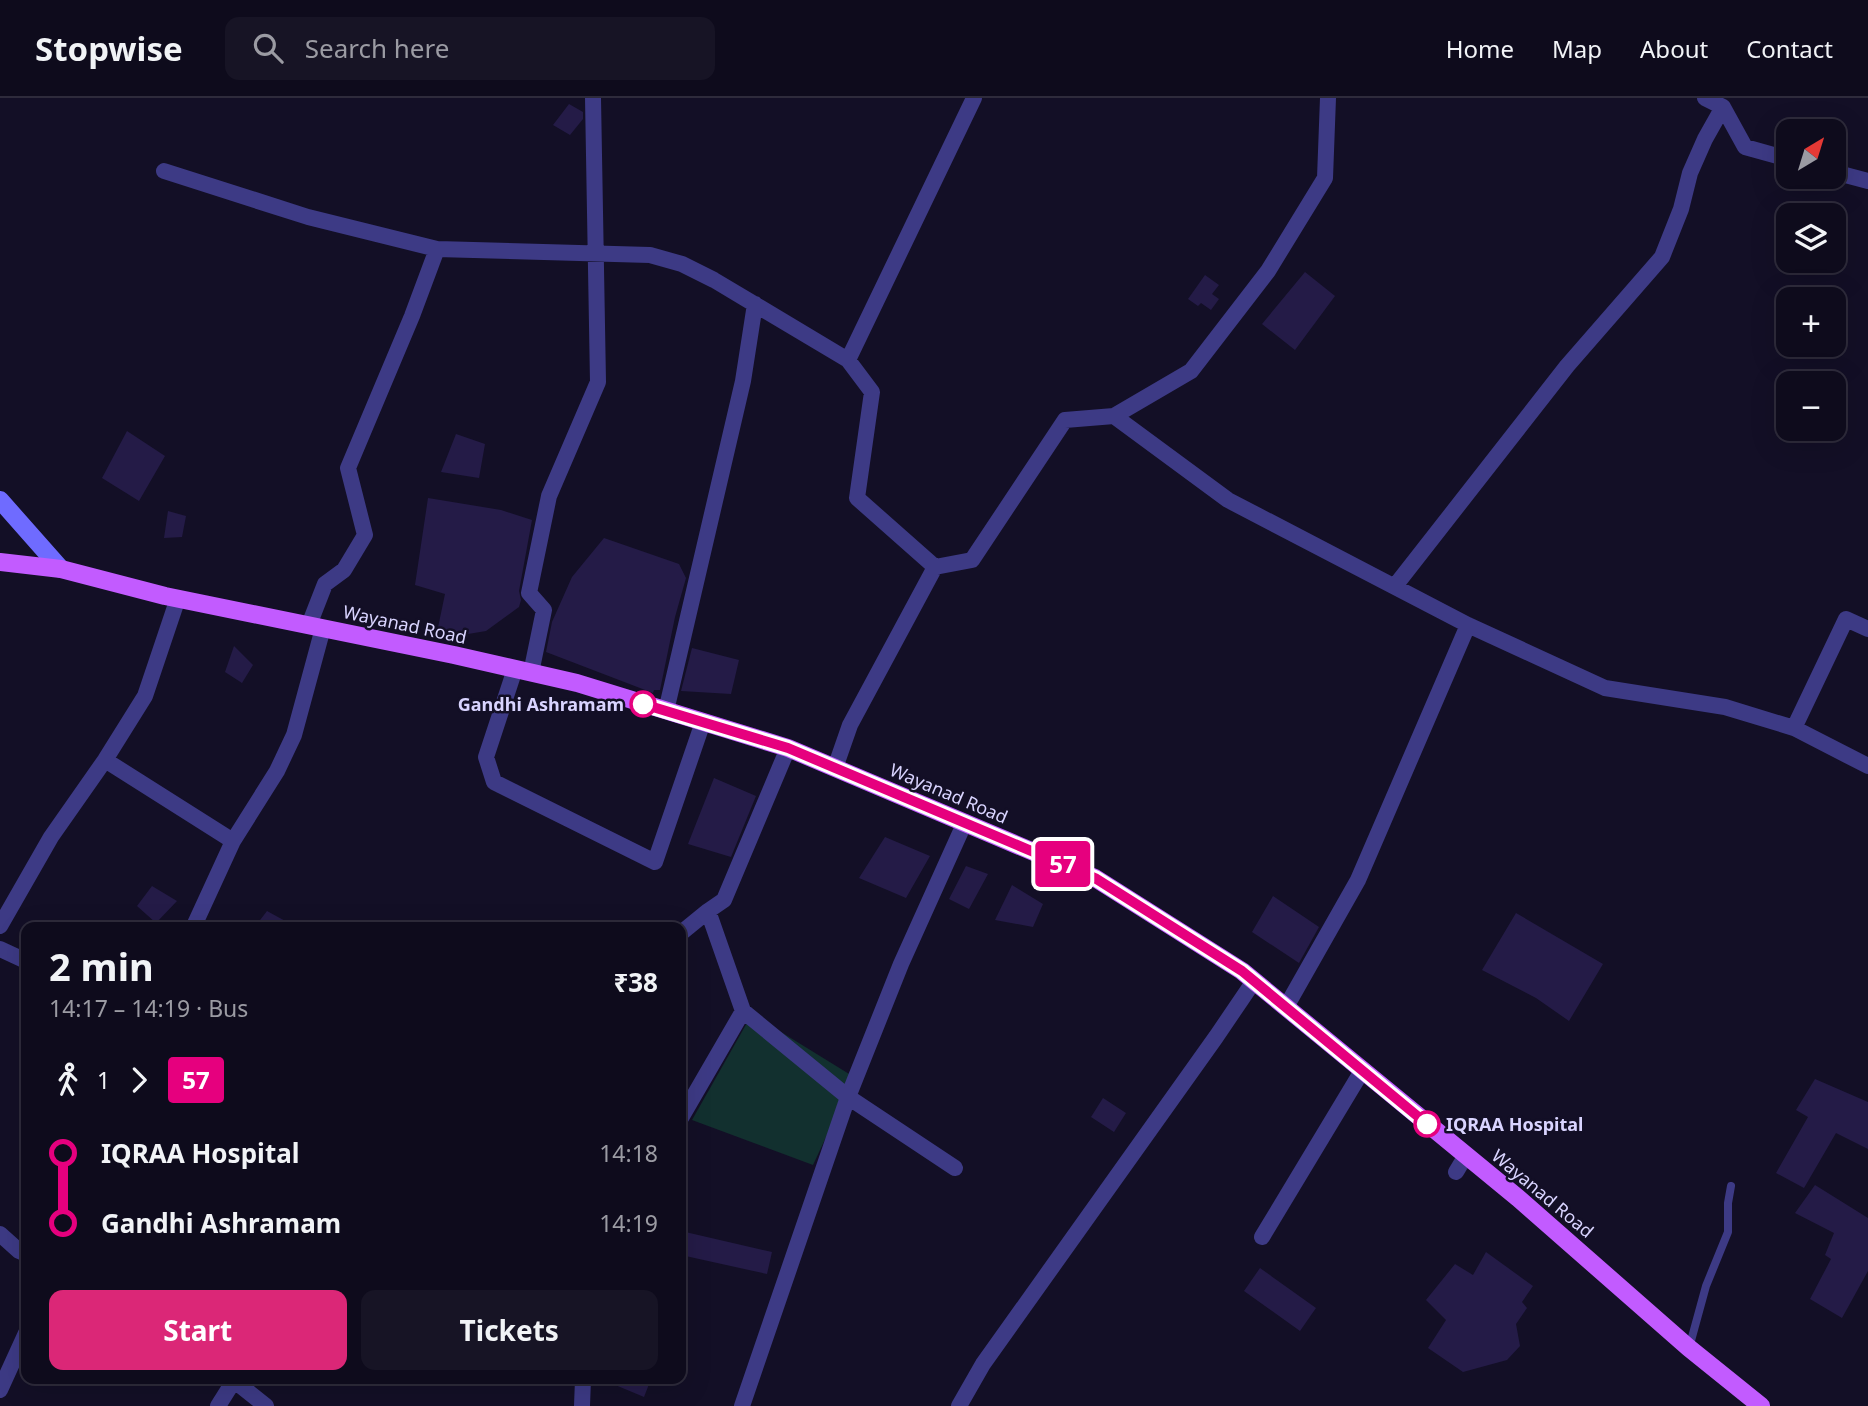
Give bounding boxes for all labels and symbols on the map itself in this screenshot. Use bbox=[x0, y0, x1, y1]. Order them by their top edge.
north arrow bbox=[1776, 119, 1846, 189]
street label: Wayanad Road bbox=[341, 599, 469, 649]
marker: Gandhi Ashramam bbox=[630, 691, 656, 717]
place label: Gandhi Ashramam bbox=[458, 692, 624, 716]
street label: Wayanad Road bbox=[886, 757, 1012, 829]
line badge: 57 bbox=[1032, 841, 1094, 887]
marker: IQRAA Hospital bbox=[1414, 1111, 1440, 1137]
place label: IQRAA Hospital bbox=[1446, 1112, 1583, 1136]
street label: Wayanad Road bbox=[1487, 1143, 1599, 1243]

